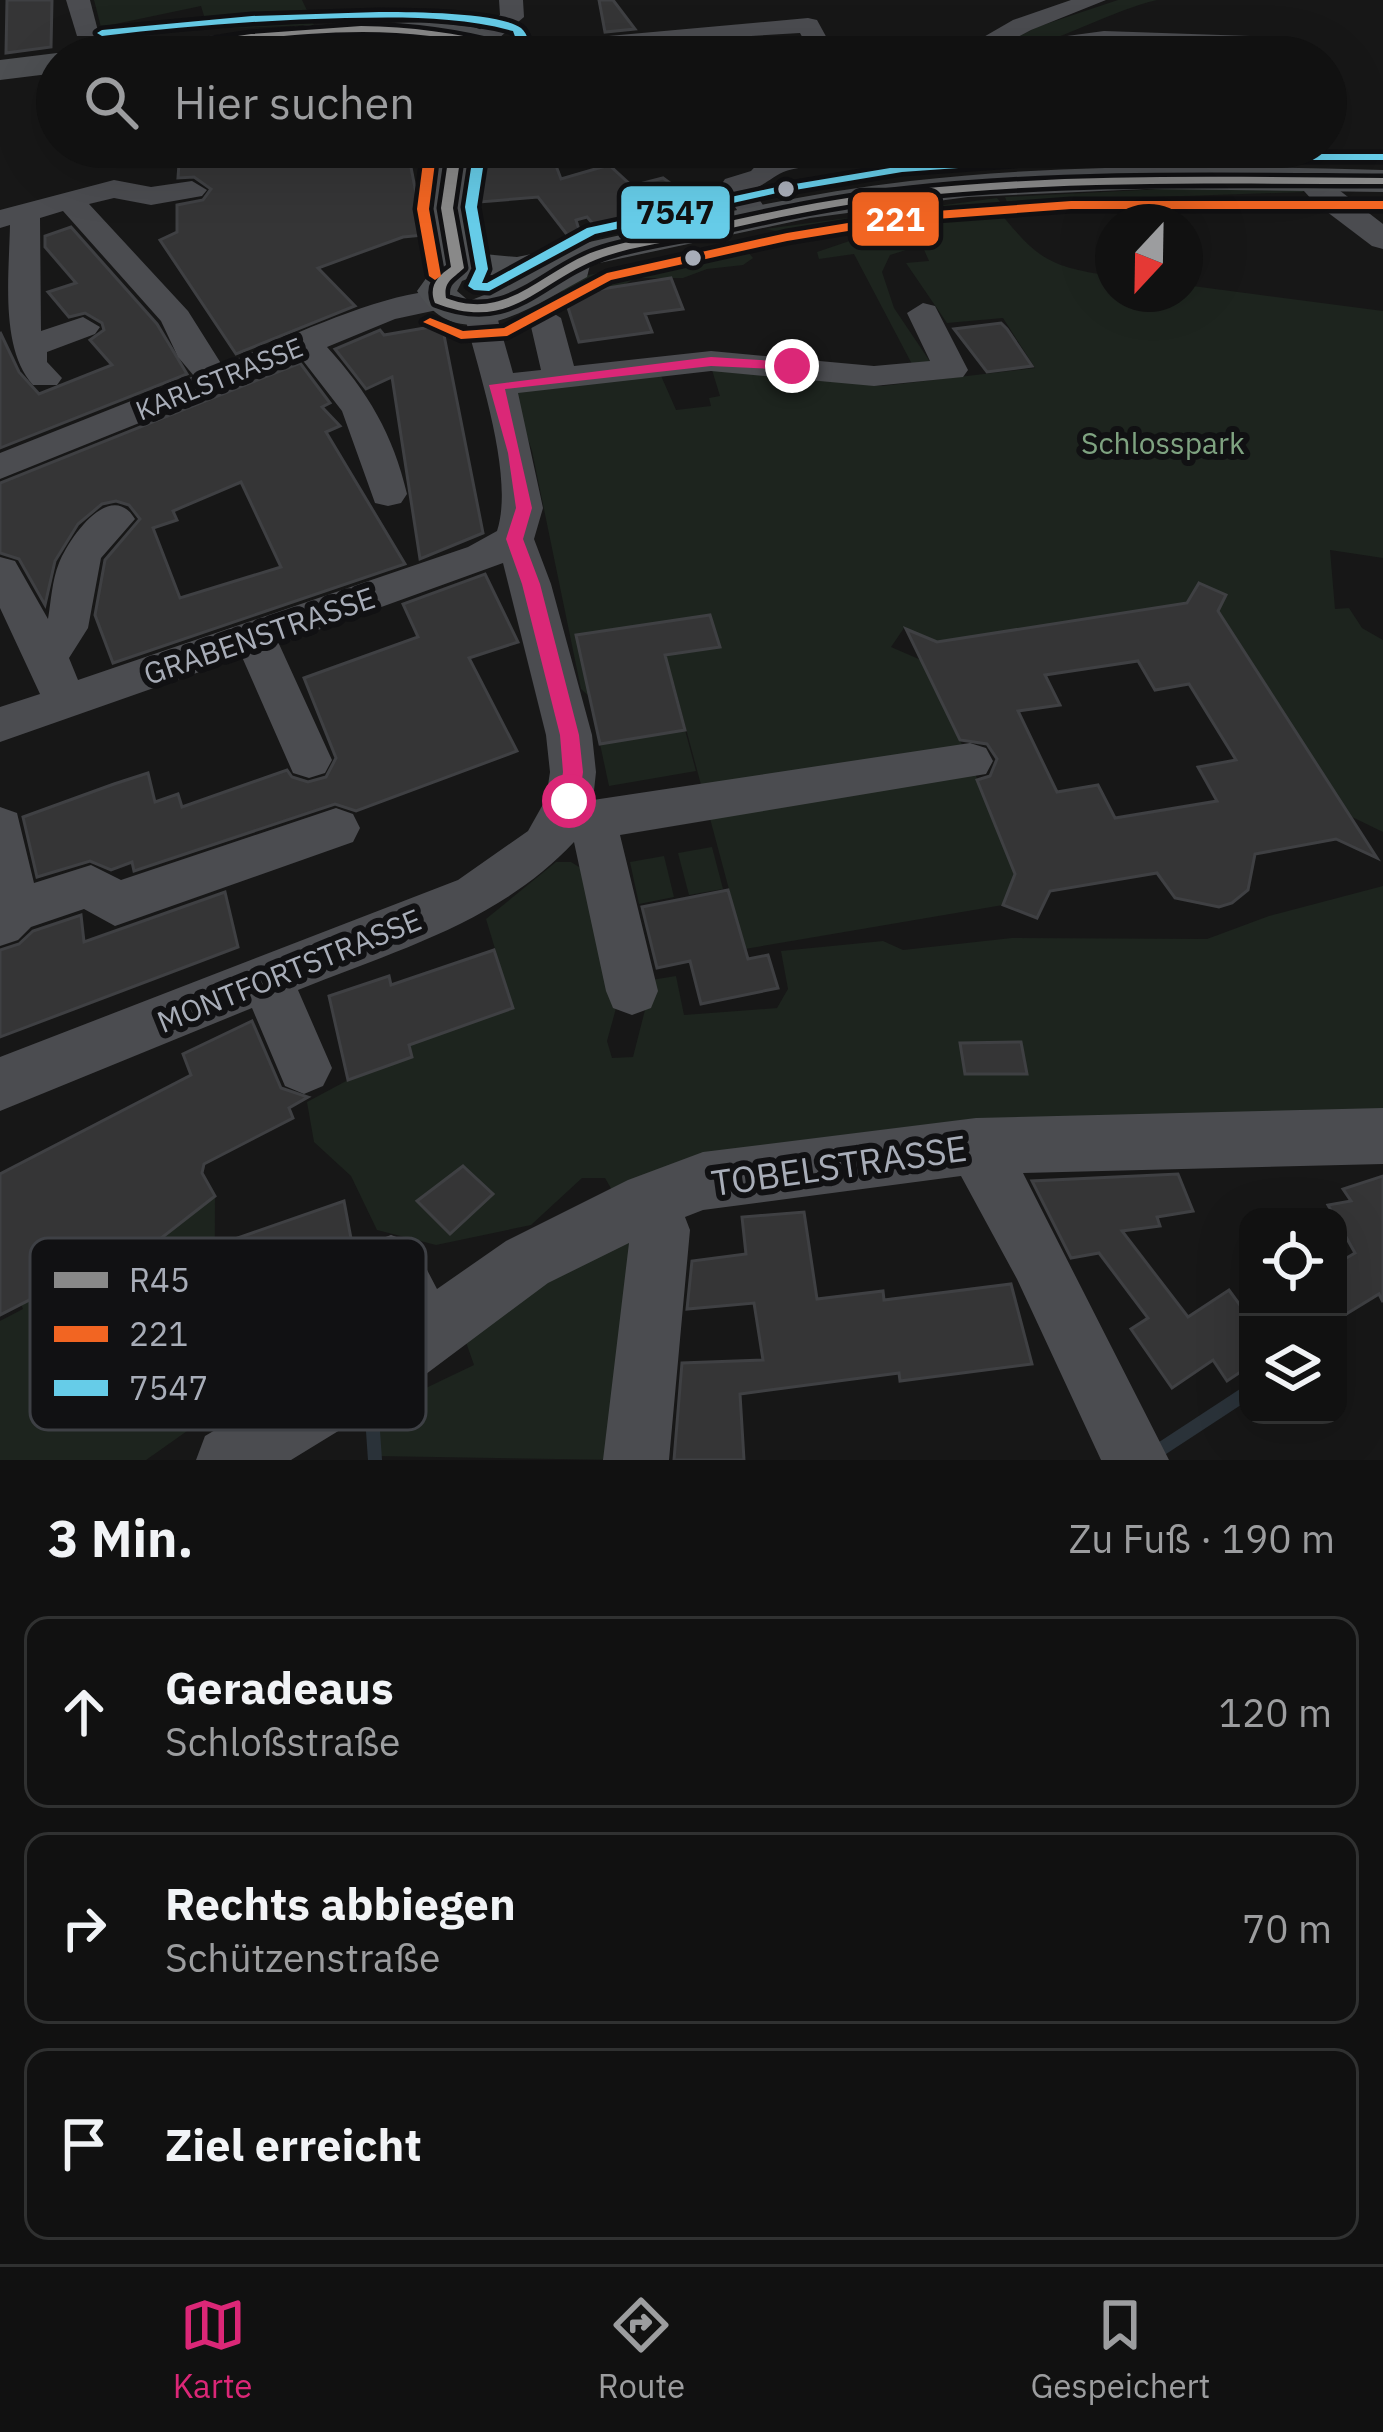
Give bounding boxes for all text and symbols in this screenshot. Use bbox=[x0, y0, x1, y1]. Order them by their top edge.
search box bbox=[36, 36, 1347, 168]
icon: search bbox=[78, 69, 144, 135]
text: Hier suchen bbox=[174, 73, 415, 131]
unlabelled marker bbox=[775, 178, 797, 200]
line badge: 7547 bbox=[619, 184, 732, 241]
text: 7547 bbox=[635, 190, 715, 233]
line badge: 221 bbox=[850, 190, 941, 248]
text: 221 bbox=[865, 197, 925, 240]
north arrow bbox=[1095, 204, 1203, 312]
unlabelled marker bbox=[682, 247, 704, 269]
street label: KARLSTRASSE bbox=[130, 329, 308, 427]
route end bbox=[765, 339, 819, 393]
park label: Schlosspark bbox=[1081, 423, 1245, 462]
street label: GRABENSTRASSE bbox=[138, 577, 380, 693]
route start bbox=[542, 774, 596, 828]
street label: MONTFORTSTRASSE bbox=[151, 899, 427, 1041]
street label: TOBELSTRASSE bbox=[708, 1124, 970, 1206]
map controls bbox=[1239, 1208, 1347, 1424]
button: locate bbox=[1239, 1208, 1347, 1316]
legend bbox=[30, 1238, 426, 1430]
text: R45 bbox=[129, 1258, 190, 1301]
text: 221 bbox=[129, 1312, 188, 1355]
button: layers bbox=[1239, 1316, 1347, 1424]
text: 7547 bbox=[129, 1366, 208, 1409]
text: 3 Min. bbox=[48, 1505, 193, 1571]
text: Zu Fuß · 190 m bbox=[1069, 1513, 1335, 1564]
text: Geradeaus bbox=[165, 1658, 394, 1716]
icon: ahead bbox=[51, 1679, 117, 1745]
text: 120 m bbox=[1219, 1687, 1332, 1738]
text: Schloßstraße bbox=[165, 1716, 400, 1767]
text: Rechts abbiegen bbox=[165, 1874, 516, 1932]
icon: right bbox=[51, 1895, 117, 1961]
text: 70 m bbox=[1242, 1903, 1332, 1954]
text: Schützenstraße bbox=[165, 1932, 440, 1983]
icon: arrive bbox=[51, 2111, 117, 2177]
text: Ziel erreicht bbox=[165, 2115, 422, 2173]
tab: Karte bbox=[173, 2292, 253, 2407]
tab: Route bbox=[598, 2292, 685, 2407]
tab: Gespeichert bbox=[1030, 2292, 1210, 2407]

